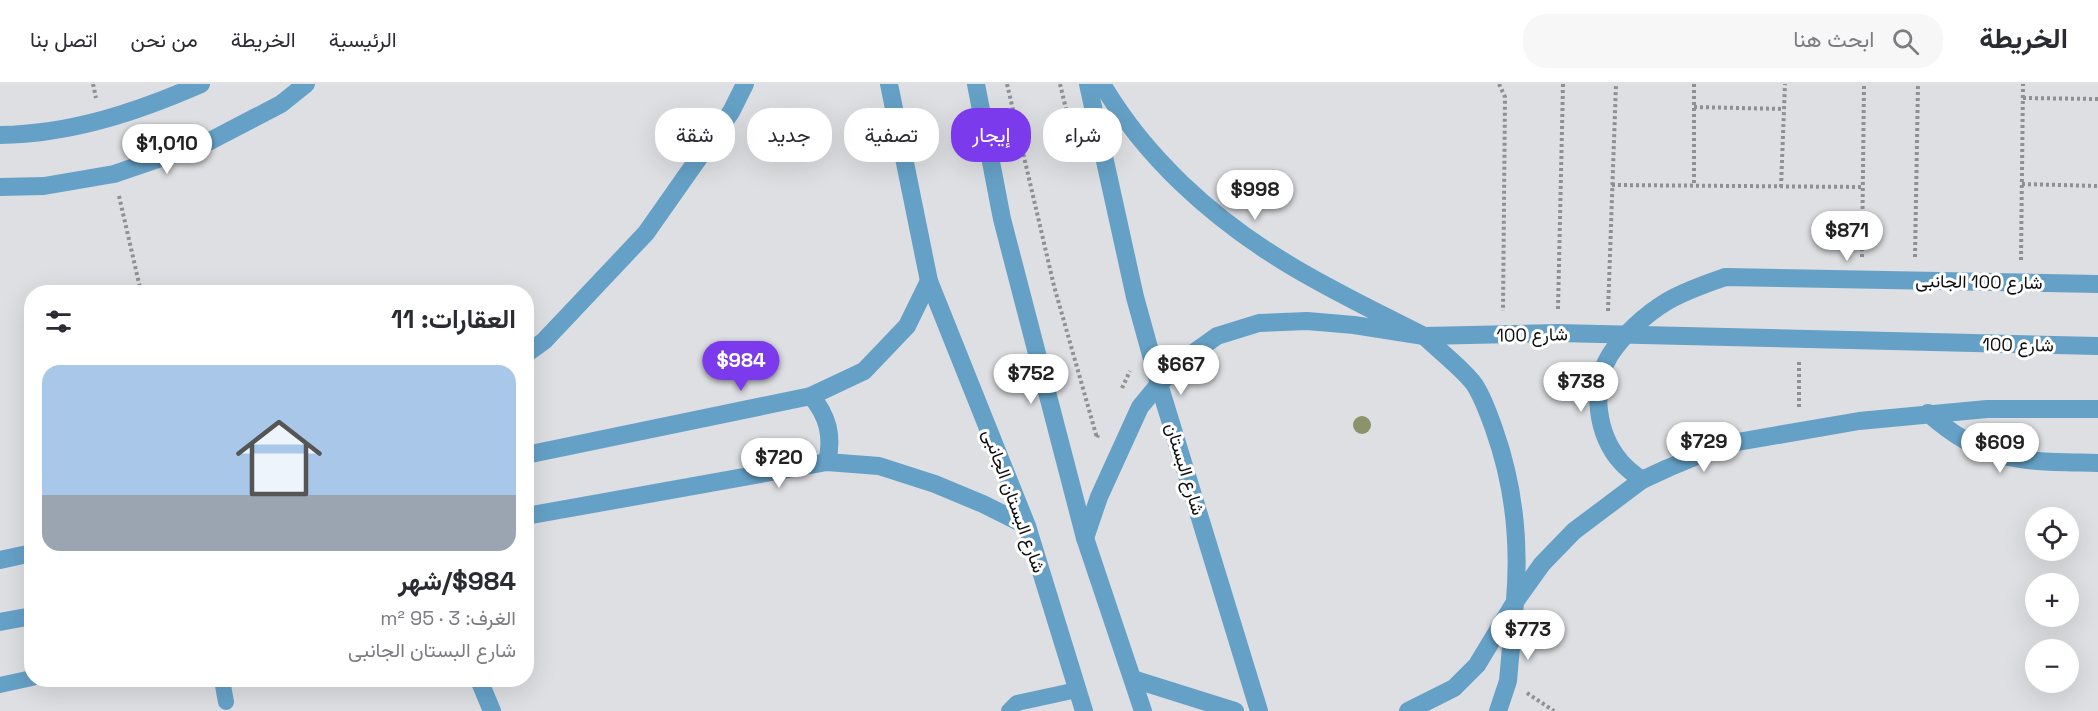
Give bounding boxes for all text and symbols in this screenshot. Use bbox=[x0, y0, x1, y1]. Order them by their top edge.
search box bbox=[1523, 14, 1943, 68]
text: الخريطة bbox=[1979, 20, 2068, 56]
text: ابحث هنا bbox=[1793, 25, 1874, 53]
icon: search bbox=[1889, 25, 1922, 58]
text: اتصل بنا bbox=[30, 26, 98, 53]
text: من نحن bbox=[131, 26, 198, 53]
text: الخريطة bbox=[231, 26, 296, 53]
text: الرئيسية bbox=[329, 26, 397, 53]
chip: شقة bbox=[655, 108, 735, 162]
chip: جديد bbox=[747, 108, 832, 162]
chip: تصفية bbox=[844, 108, 939, 162]
chip: إيجار bbox=[951, 108, 1031, 162]
chip: شراء bbox=[1043, 108, 1122, 162]
pin: $1,010 bbox=[118, 124, 216, 175]
text: $1,010 bbox=[136, 130, 198, 156]
pin: $998 bbox=[1219, 170, 1291, 221]
text: $998 bbox=[1231, 176, 1279, 202]
pin: $871 bbox=[1811, 211, 1883, 262]
text: $871 bbox=[1825, 217, 1869, 243]
street label: شارع 100 الجانبى bbox=[1915, 269, 2043, 295]
text: العقارات: 11 bbox=[391, 302, 516, 336]
icon: filters bbox=[42, 305, 75, 338]
street label: شارع 100 bbox=[1496, 322, 1568, 348]
street label: شارع 100 bbox=[1982, 332, 2054, 358]
pin: $984 bbox=[705, 341, 777, 392]
pin: $667 bbox=[1145, 345, 1217, 396]
text: $984 bbox=[716, 347, 766, 373]
text: $667 bbox=[1157, 351, 1205, 377]
pin: $752 bbox=[995, 354, 1067, 405]
text: $752 bbox=[1008, 360, 1054, 386]
pin: $738 bbox=[1545, 362, 1617, 413]
text: $738 bbox=[1557, 368, 1605, 394]
icon: home bbox=[225, 404, 333, 512]
street label: شارع البستان bbox=[1160, 420, 1210, 518]
pin: $729 bbox=[1668, 422, 1740, 473]
pin: $609 bbox=[1964, 423, 2036, 474]
street label: شارع البستان الجانبى bbox=[977, 426, 1051, 576]
text: $729 bbox=[1680, 428, 1728, 454]
text: $609 bbox=[1975, 429, 2025, 455]
pin: $720 bbox=[743, 438, 815, 489]
text: $720 bbox=[755, 444, 803, 470]
map controls bbox=[2025, 507, 2079, 693]
button: locate bbox=[2025, 507, 2079, 561]
text: $984/شهر bbox=[398, 564, 516, 598]
button: + bbox=[2025, 573, 2079, 627]
text: الغرف: 3 · 95 m² bbox=[380, 605, 516, 631]
pin: $773 bbox=[1492, 610, 1564, 661]
text: $773 bbox=[1505, 616, 1551, 642]
text: شارع البستان الجانبى bbox=[348, 637, 516, 663]
button: − bbox=[2025, 639, 2079, 693]

